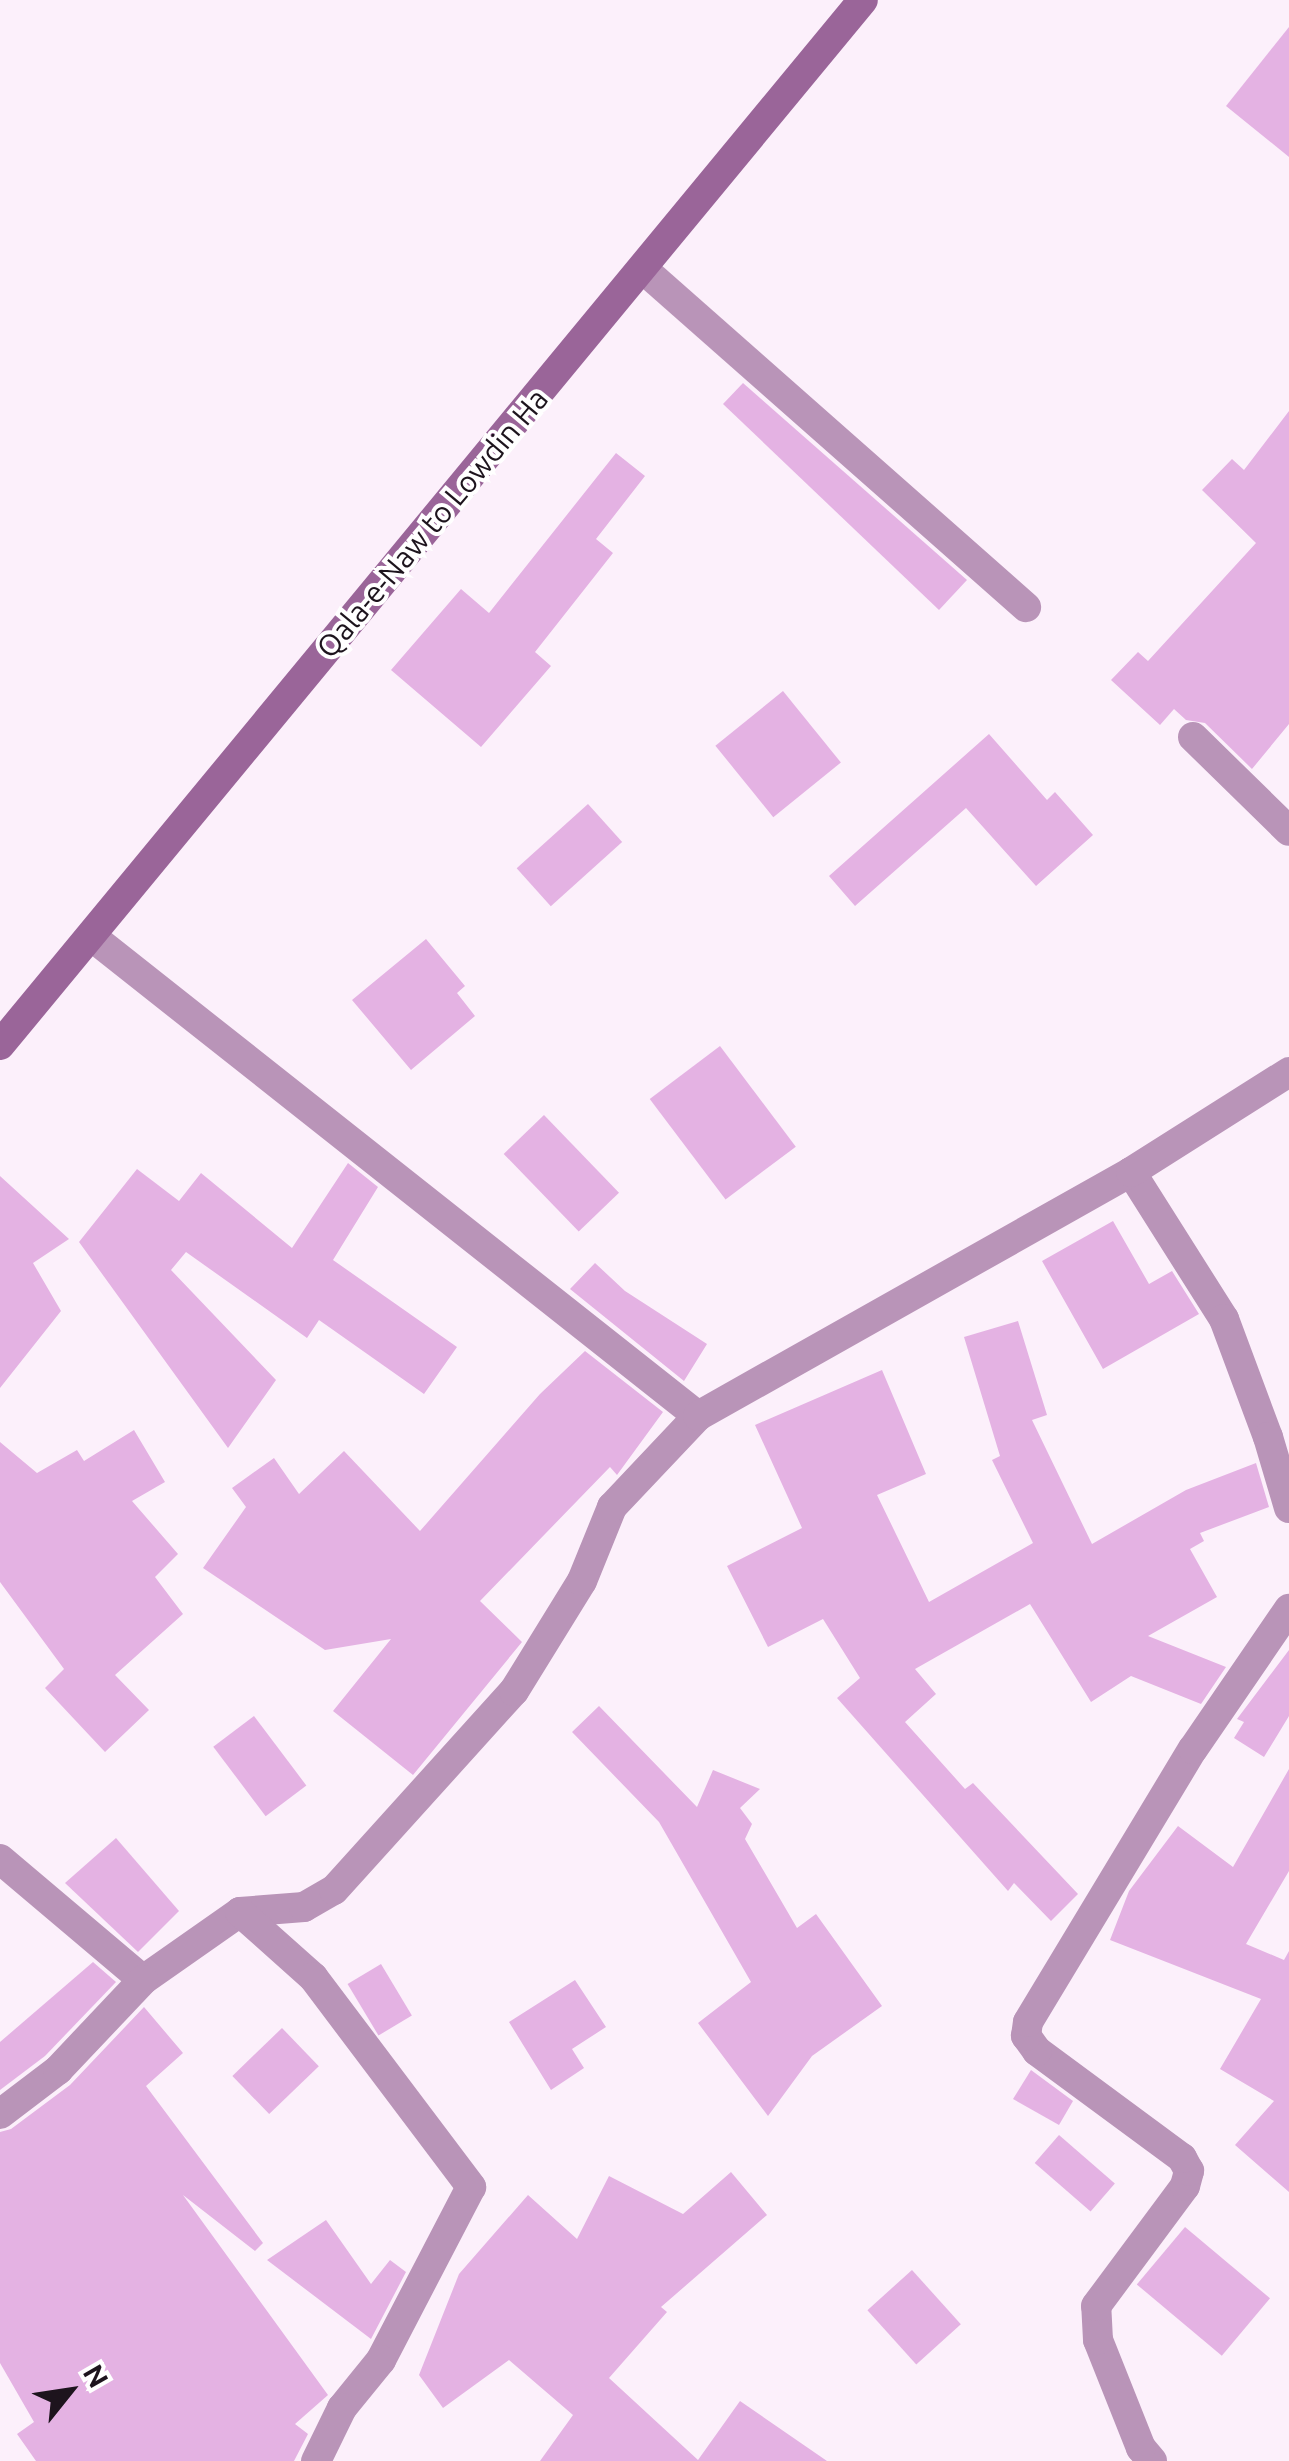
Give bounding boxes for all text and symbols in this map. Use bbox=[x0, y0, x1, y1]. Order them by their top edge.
street label: Qala-e-Naw to Lowdin Ha bbox=[309, 381, 555, 665]
north arrow bbox=[20, 2341, 120, 2441]
text: N bbox=[78, 2359, 115, 2393]

